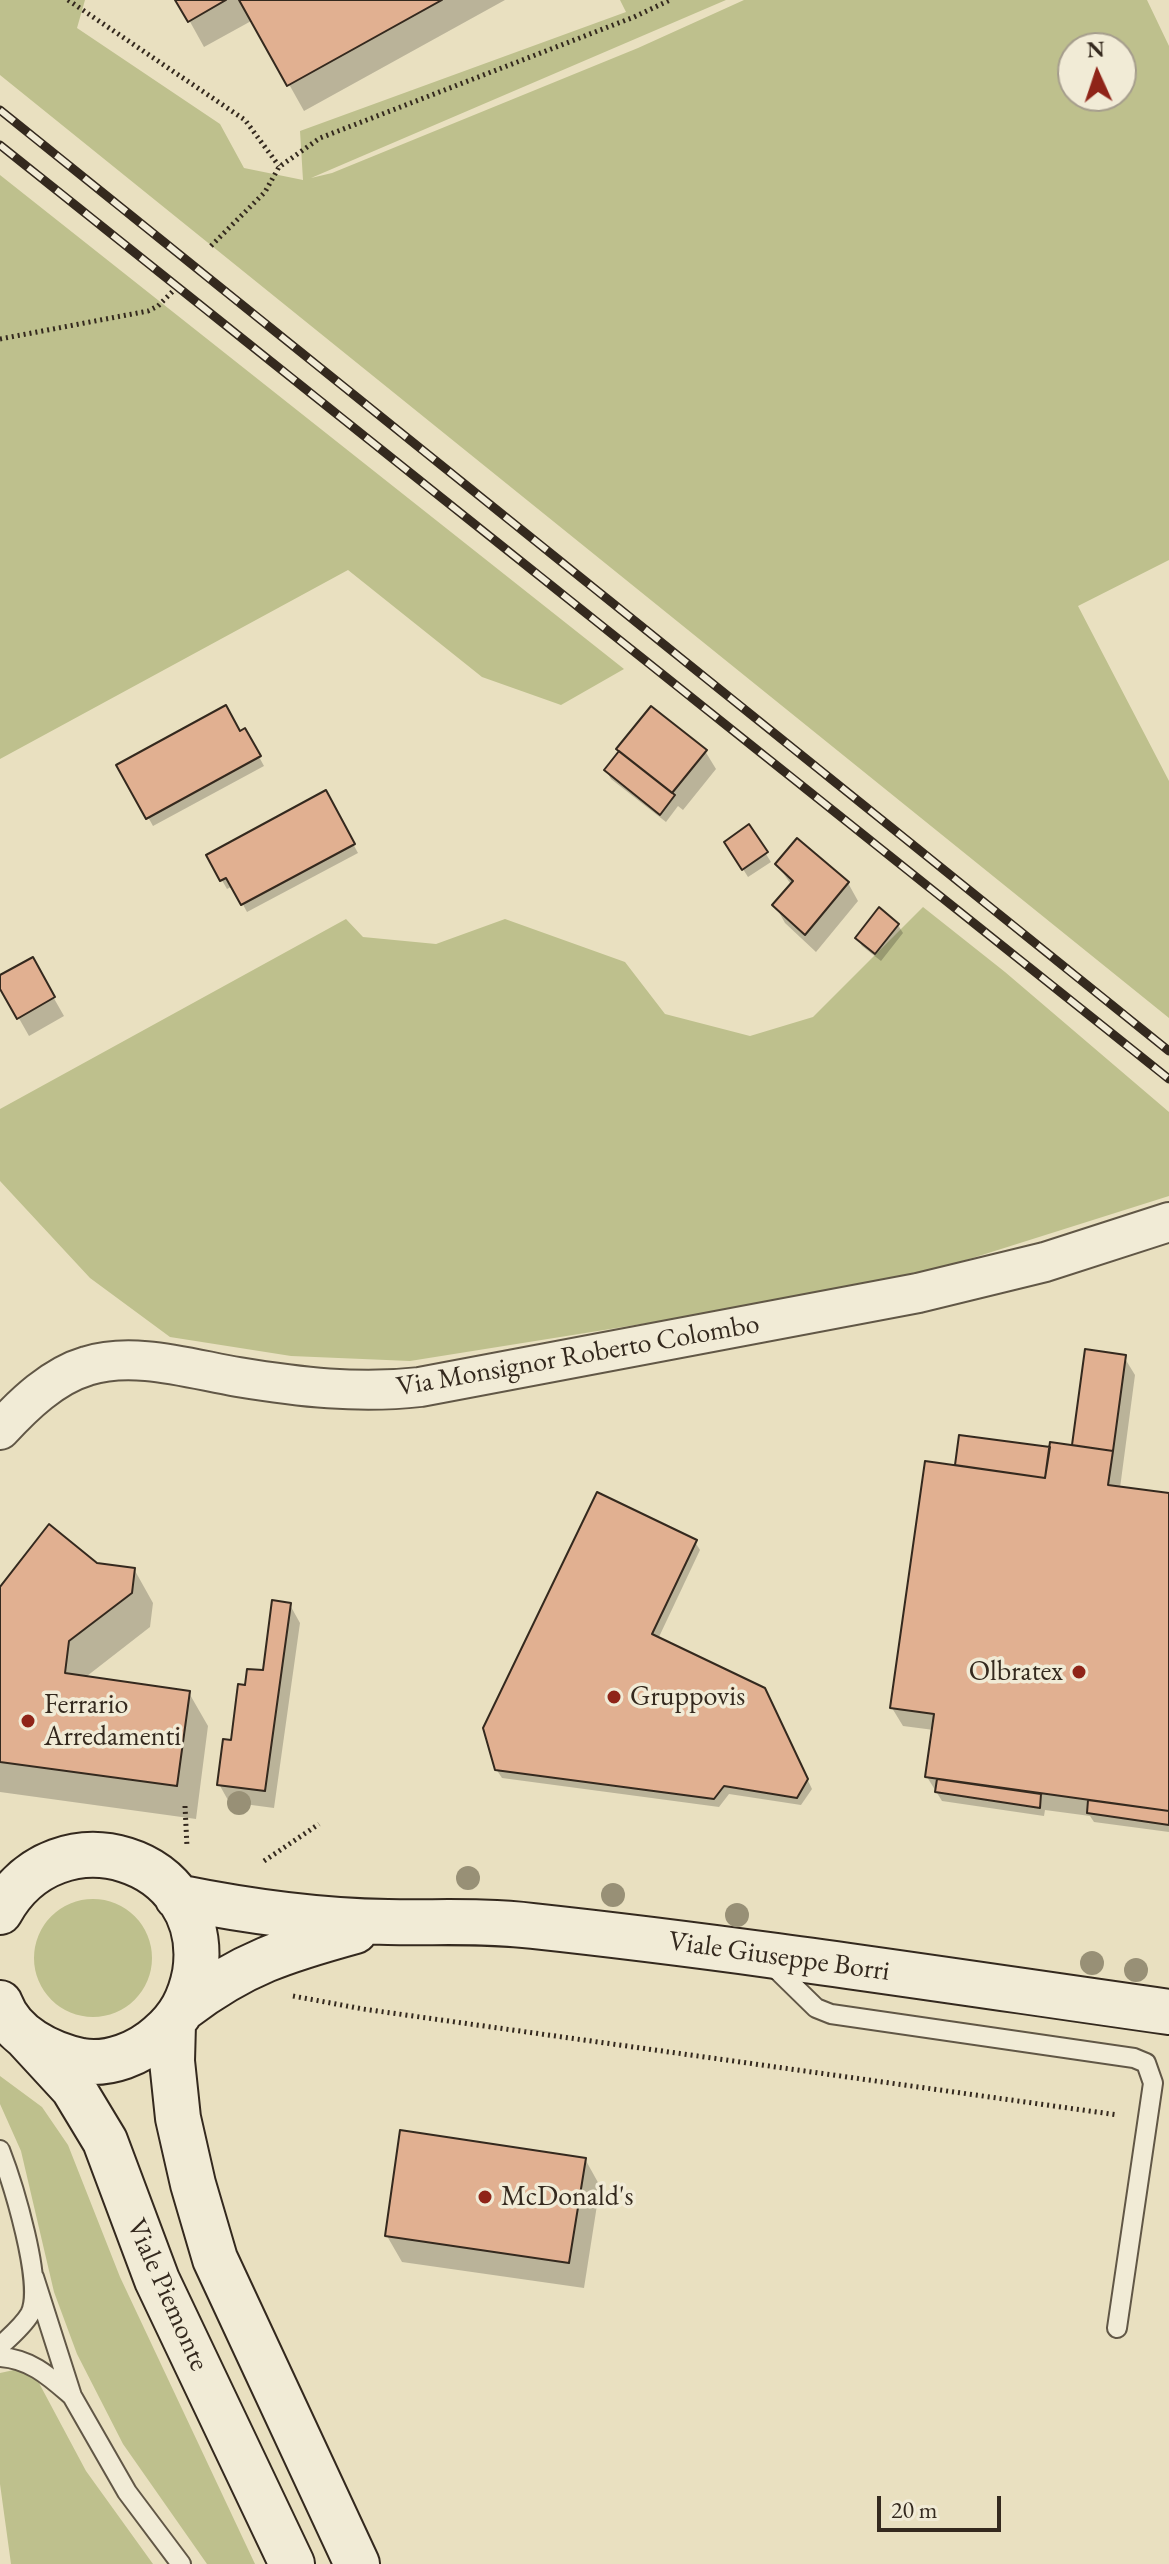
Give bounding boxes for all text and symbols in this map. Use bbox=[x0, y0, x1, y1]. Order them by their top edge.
north arrow bbox=[1057, 32, 1137, 112]
text: N bbox=[1086, 35, 1105, 64]
street label: Via Monsignor Roberto Colombo bbox=[394, 1308, 762, 1404]
place label: Olbratex bbox=[969, 1655, 1063, 1689]
marker: Olbratex bbox=[1070, 1663, 1088, 1681]
place label: Gruppovis bbox=[630, 1680, 745, 1714]
place label: Ferrario Arredamenti bbox=[44, 1688, 181, 1754]
marker: Gruppovis bbox=[605, 1688, 623, 1706]
marker: Ferrario Arredamenti bbox=[19, 1712, 37, 1730]
street label: Viale Giuseppe Borri bbox=[666, 1925, 892, 1989]
place label: McDonald's bbox=[501, 2180, 634, 2214]
marker: McDonald's bbox=[476, 2188, 494, 2206]
street label: Viale Piemonte bbox=[119, 2214, 215, 2376]
scale bar bbox=[881, 2480, 1005, 2530]
text: 20 m bbox=[891, 2494, 938, 2525]

